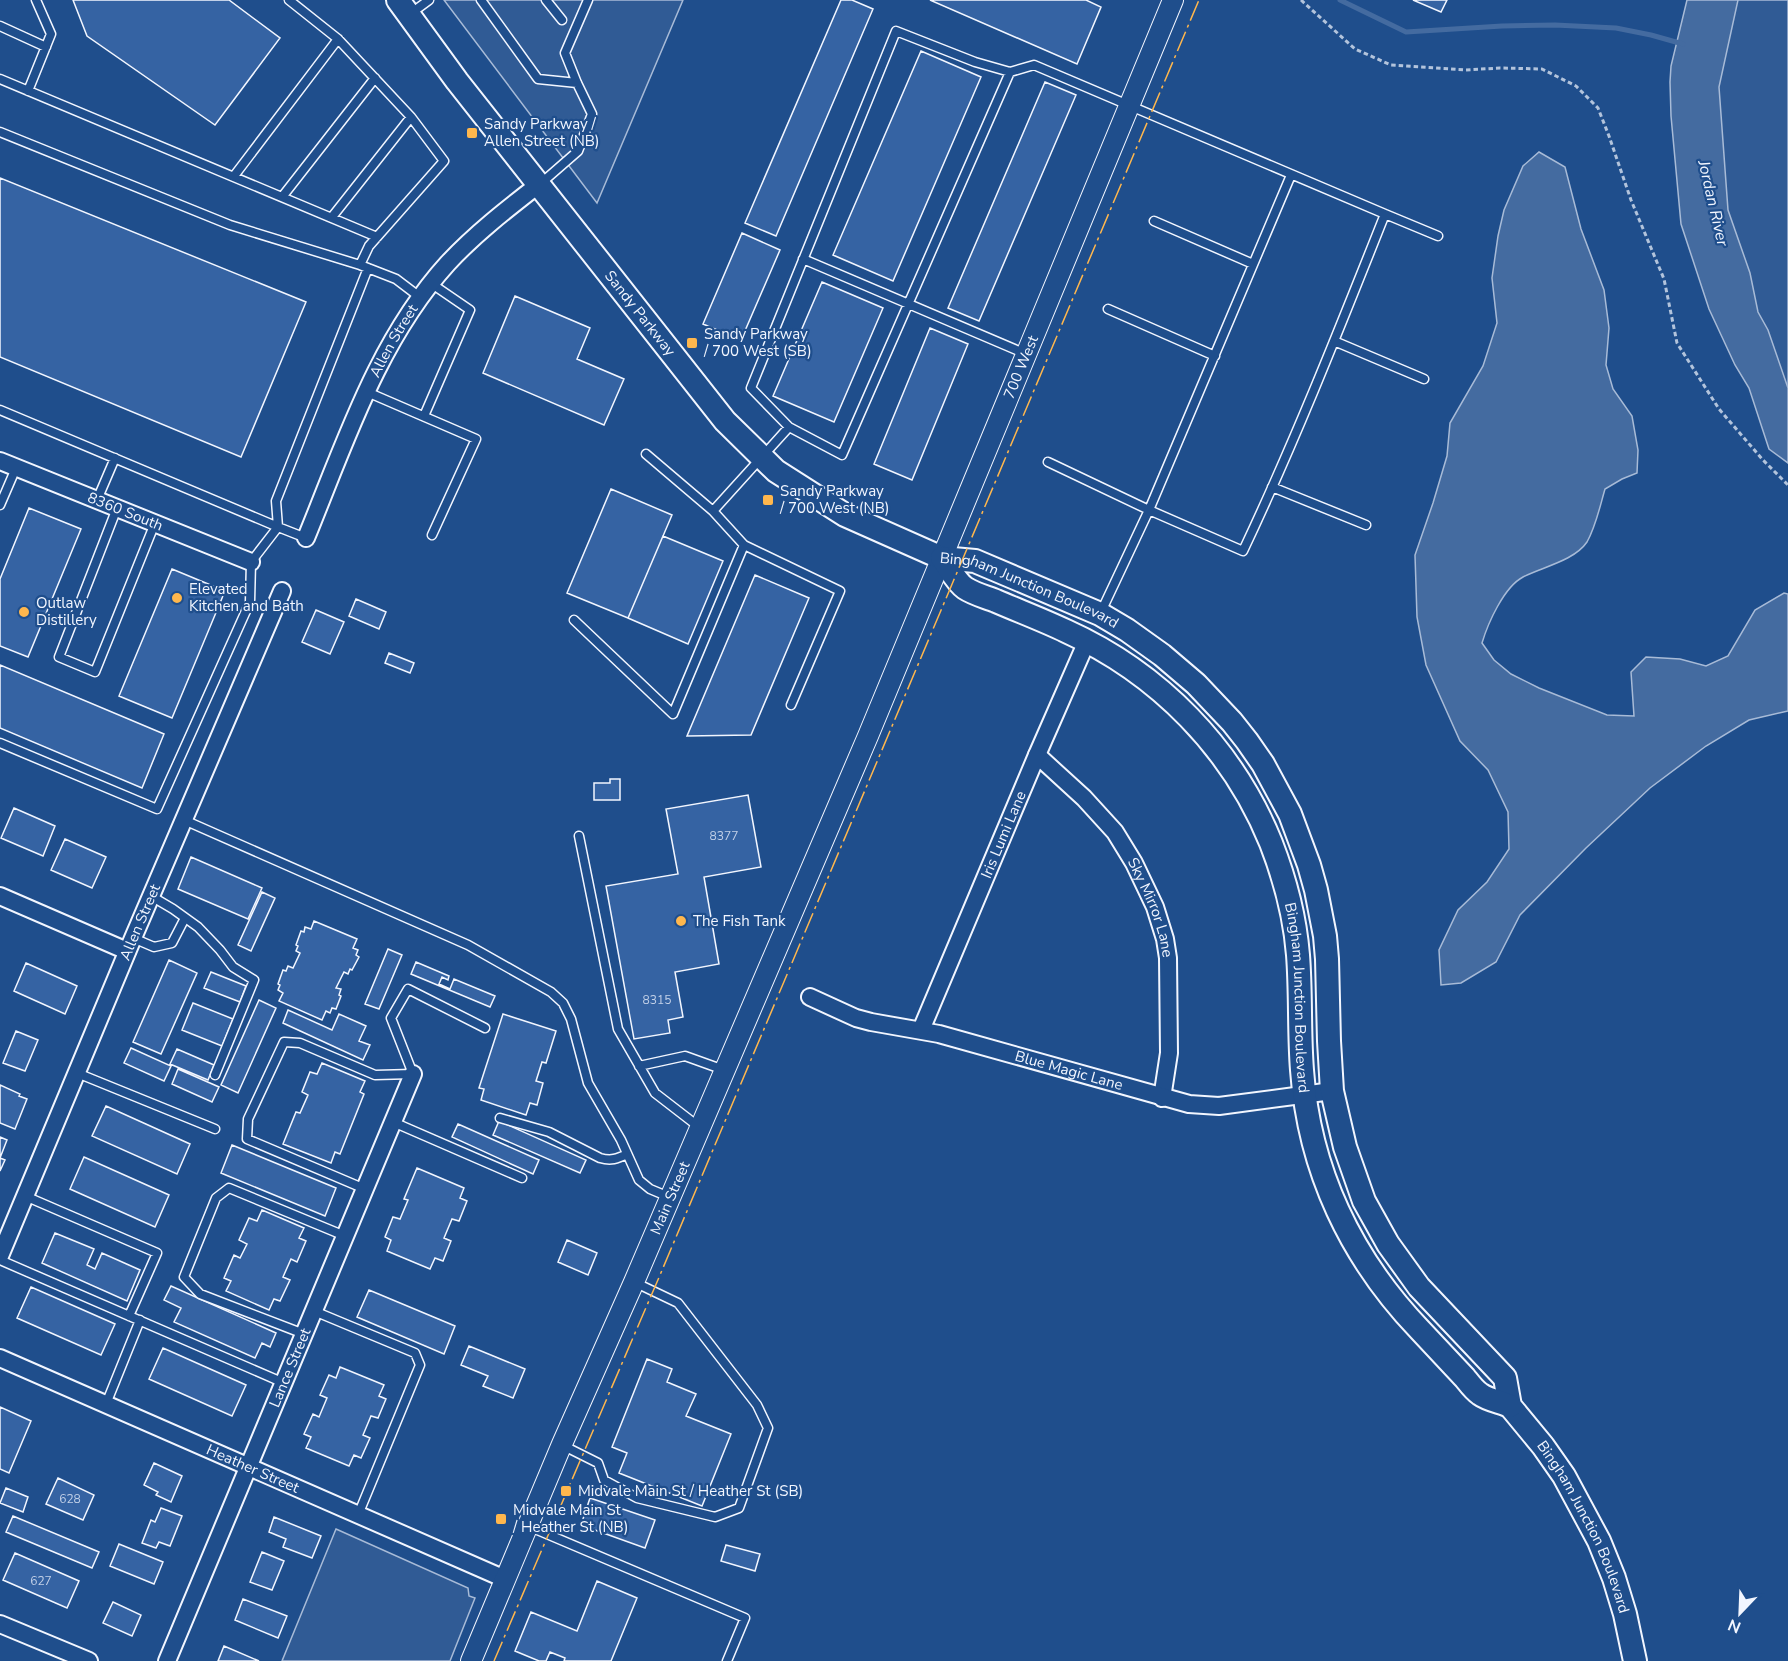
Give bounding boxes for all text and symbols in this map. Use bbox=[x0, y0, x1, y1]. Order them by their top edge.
place label: Sandy Parkway / Allen Street (NB) bbox=[484, 114, 600, 151]
marker: Sandy Parkway / Allen Street (NB) bbox=[465, 126, 479, 140]
water label: Jordan River bbox=[1692, 157, 1734, 250]
street label: Sandy Parkway bbox=[600, 266, 680, 360]
street label: Allen Street bbox=[365, 300, 423, 381]
place label: Sandy Parkway / 700 West (SB) bbox=[703, 324, 812, 361]
street label: 700 West bbox=[999, 332, 1043, 402]
marker: Sandy Parkway / 700 West (SB) bbox=[685, 336, 699, 350]
place label: Sandy Parkway / 700 West (NB) bbox=[779, 481, 890, 518]
street label: 8360 South bbox=[85, 487, 166, 536]
marker: Sandy Parkway / 700 West (NB) bbox=[761, 493, 775, 507]
street label: Bingham Junction Boulevard bbox=[939, 548, 1122, 633]
place label: Elevated Kitchen and Bath bbox=[189, 579, 304, 616]
marker: Elevated Kitchen and Bath bbox=[170, 591, 184, 605]
place label: Outlaw Distillery bbox=[36, 593, 97, 630]
marker: Outlaw Distillery bbox=[17, 605, 31, 619]
street label: Iris Lumi Lane bbox=[976, 788, 1031, 881]
house number: 8377 bbox=[710, 828, 738, 844]
street label: Sky Mirror Lane bbox=[1123, 854, 1178, 959]
street label: Allen Street bbox=[115, 880, 165, 963]
street label: Bingham Junction Boulevard bbox=[1280, 901, 1314, 1094]
place label: The Fish Tank bbox=[693, 911, 786, 931]
marker: The Fish Tank bbox=[674, 914, 688, 928]
house number: 8315 bbox=[643, 992, 671, 1008]
street label: Blue Magic Lane bbox=[1013, 1046, 1125, 1095]
street label: Main Street bbox=[646, 1158, 695, 1238]
street label: Lance Street bbox=[264, 1324, 316, 1410]
street label: Bingham Junction Boulevard bbox=[1532, 1437, 1634, 1616]
street label: Heather Street bbox=[203, 1440, 303, 1498]
place label: Midvale Main St / Heather St (SB) bbox=[578, 1481, 803, 1501]
marker: Midvale Main St / Heather St (SB) bbox=[559, 1484, 573, 1498]
house number: 628 bbox=[59, 1491, 81, 1507]
place label: Midvale Main St / Heather St (NB) bbox=[512, 1500, 628, 1537]
marker: Midvale Main St / Heather St (NB) bbox=[494, 1512, 508, 1526]
house number: 627 bbox=[30, 1573, 52, 1589]
north arrow bbox=[1710, 1583, 1770, 1643]
text: N bbox=[1725, 1613, 1744, 1638]

